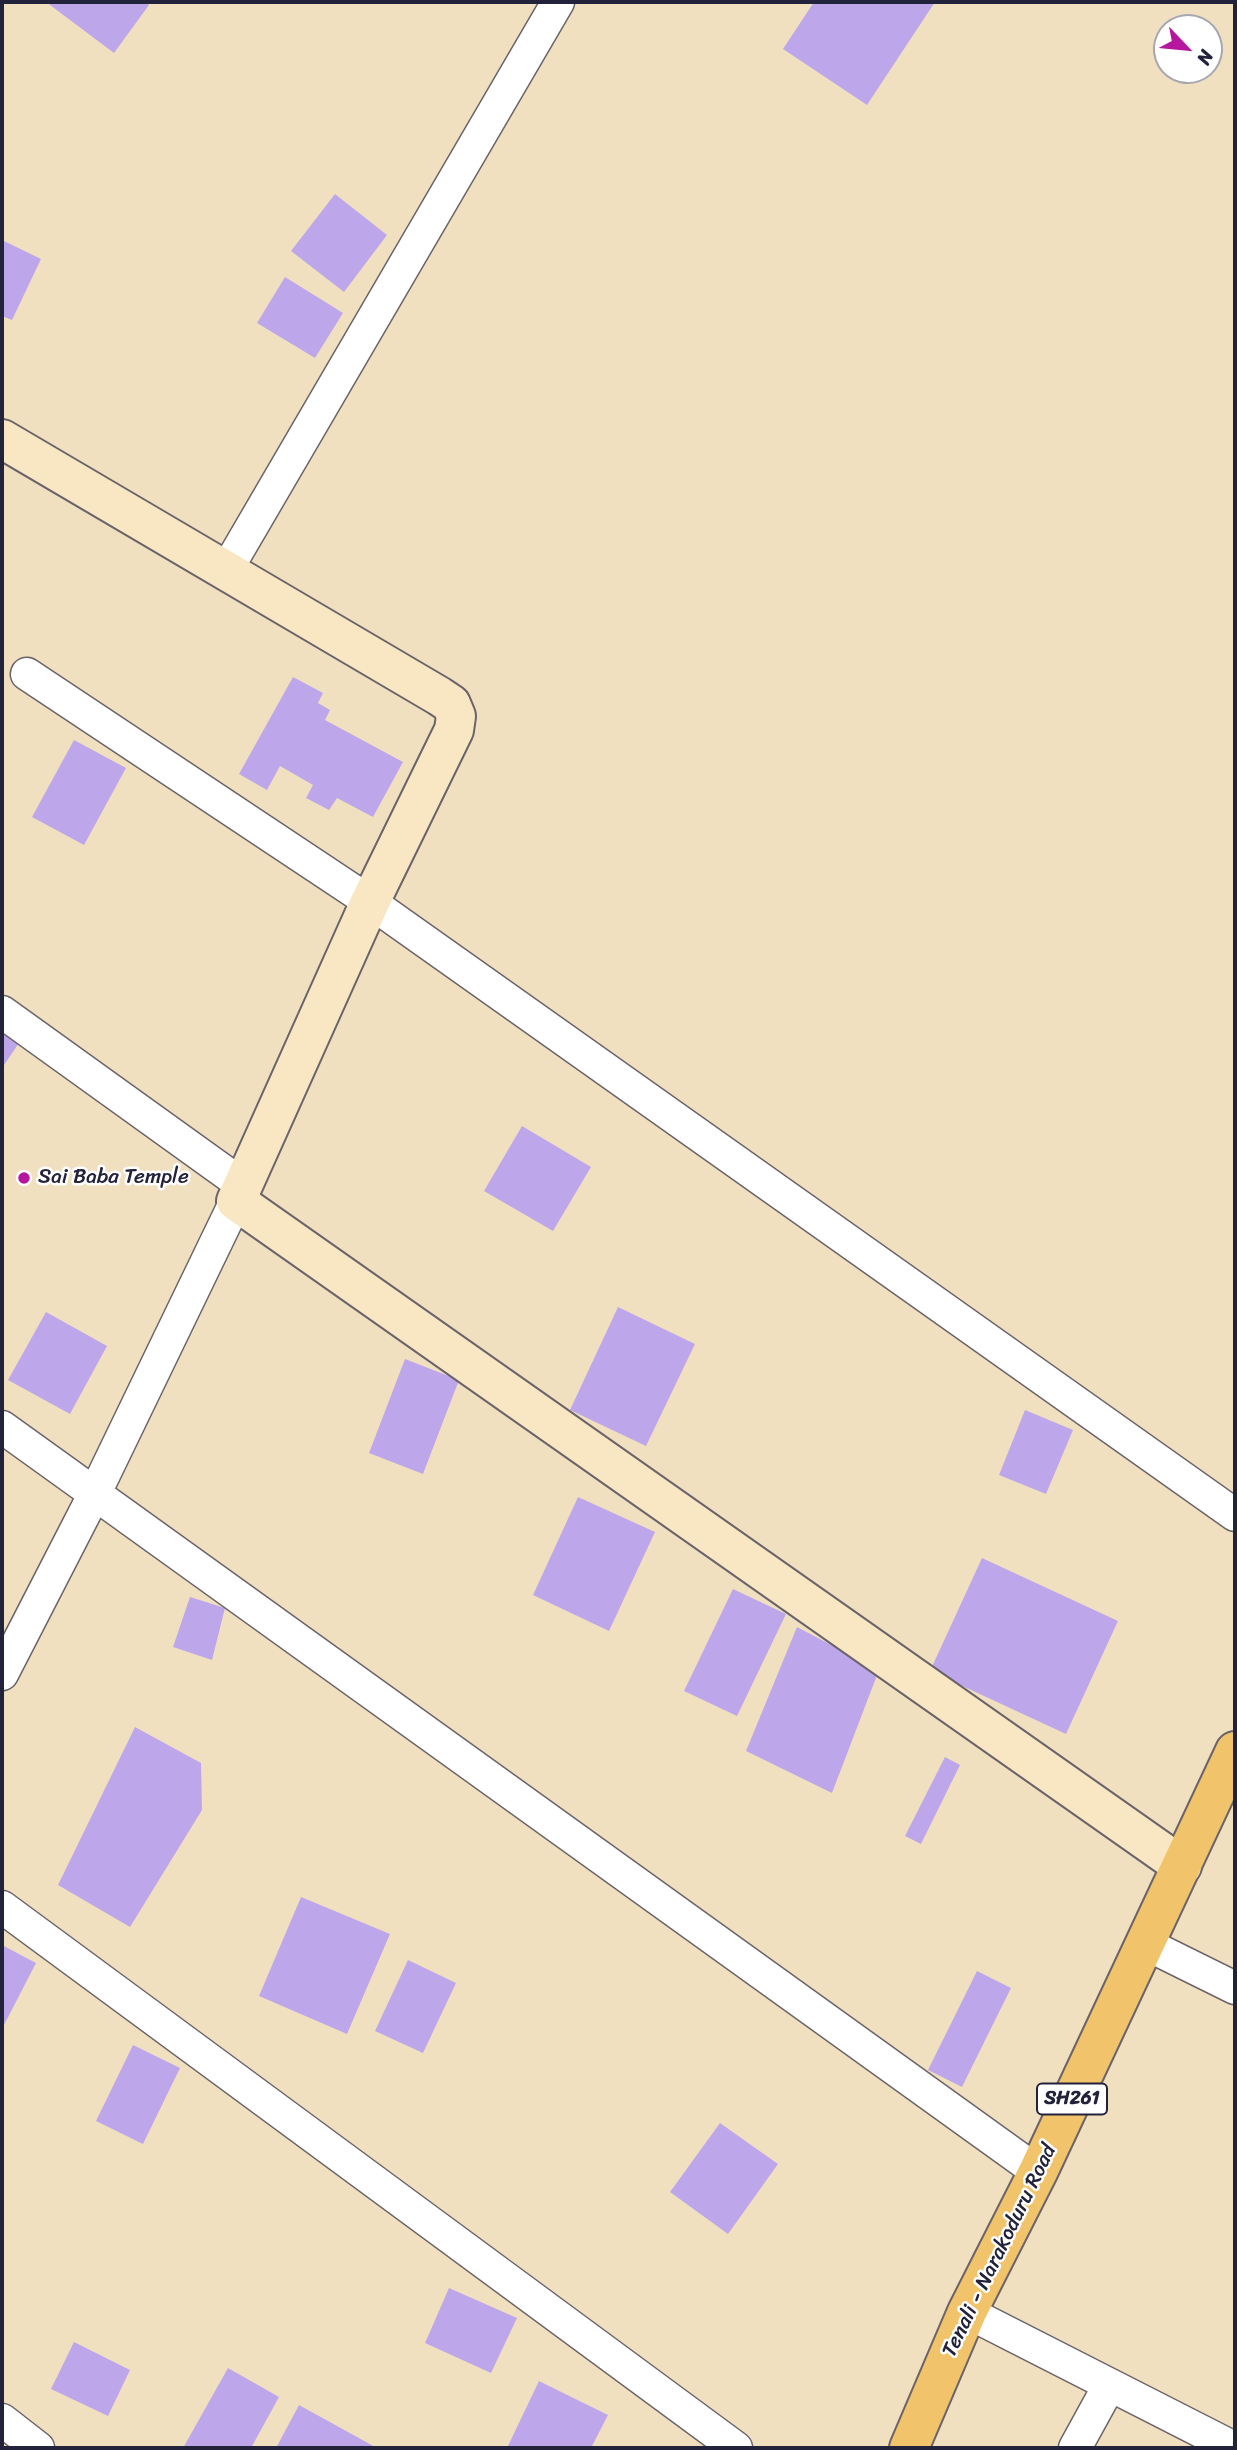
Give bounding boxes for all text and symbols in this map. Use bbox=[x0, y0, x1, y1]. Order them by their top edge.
north arrow bbox=[1153, 14, 1223, 84]
text: N bbox=[1188, 44, 1223, 71]
place label: Sai Baba Temple bbox=[38, 1165, 189, 1191]
marker: Sai Baba Temple bbox=[16, 1170, 32, 1186]
road number: SH261 bbox=[1037, 2084, 1107, 2114]
street label: Tenali - Narakoduru Road bbox=[938, 2141, 1062, 2361]

